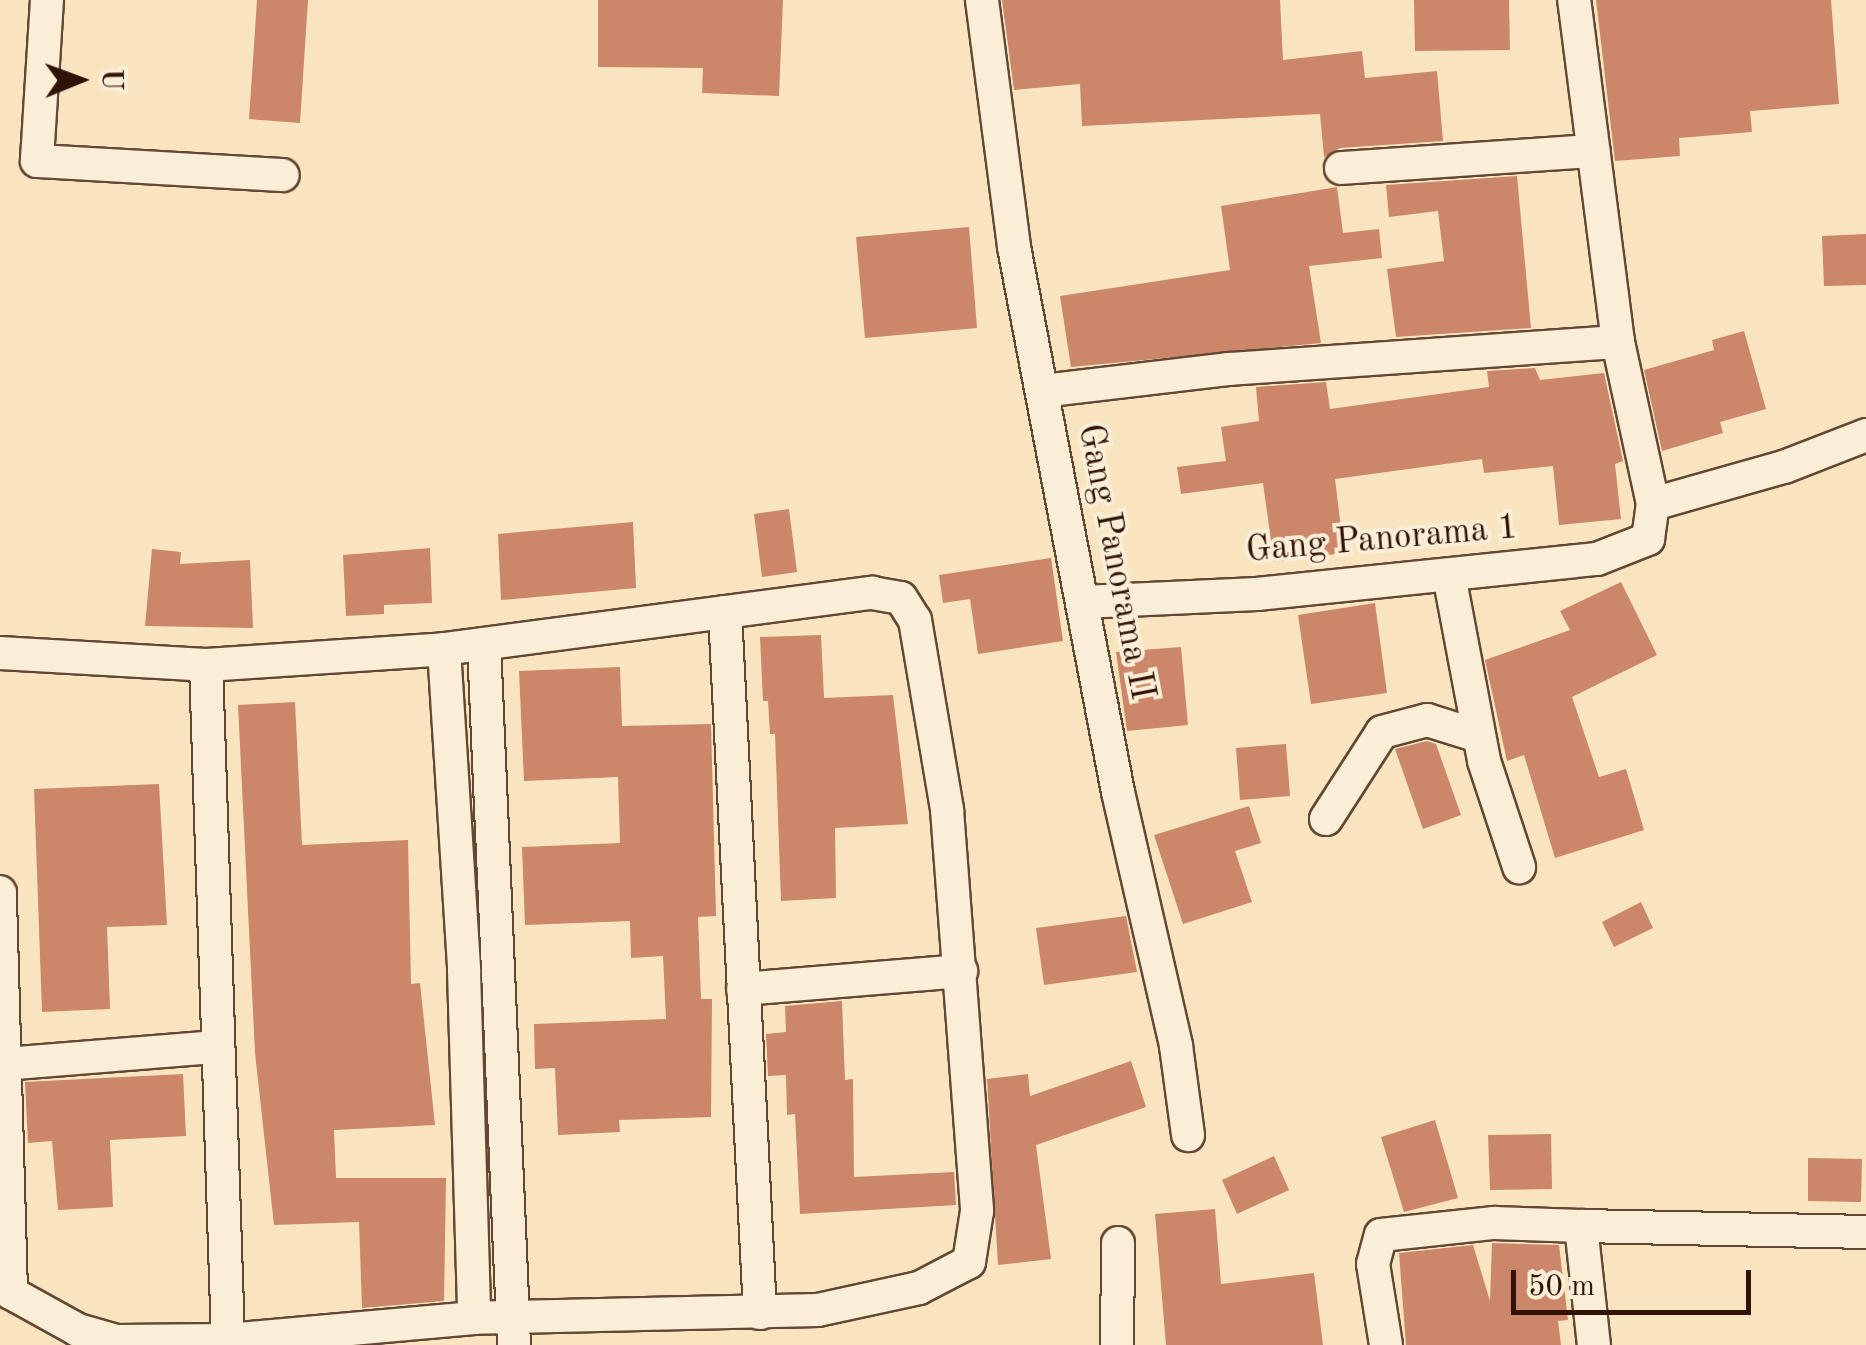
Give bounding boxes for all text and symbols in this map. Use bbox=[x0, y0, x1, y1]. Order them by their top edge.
north arrow bbox=[30, 30, 130, 130]
text: U bbox=[96, 68, 124, 91]
street label: Gang Panorama II bbox=[1068, 421, 1162, 703]
street label: Gang Panorama 1 bbox=[1244, 507, 1520, 573]
scale bar bbox=[1516, 1250, 1756, 1312]
text: 50 m bbox=[1528, 1272, 1595, 1302]

